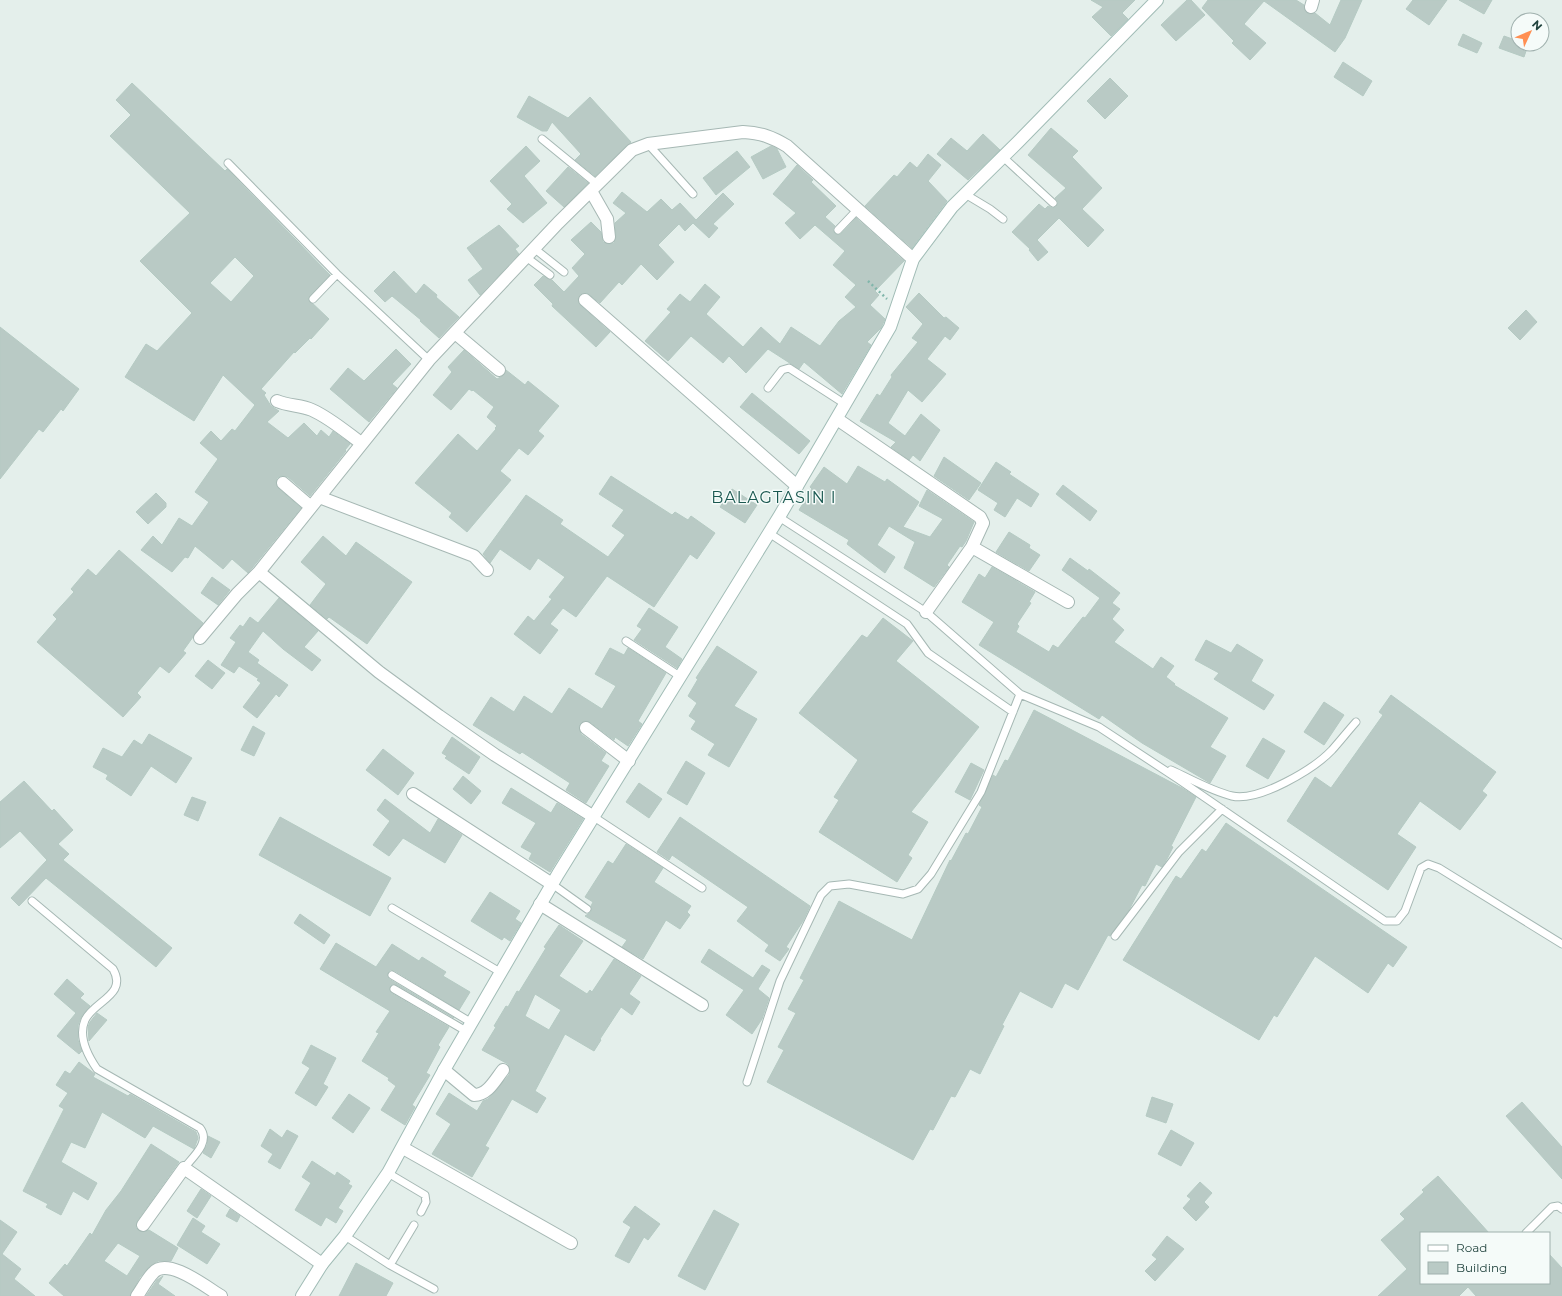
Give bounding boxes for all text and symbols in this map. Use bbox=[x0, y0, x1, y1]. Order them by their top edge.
north arrow bbox=[1510, 12, 1550, 52]
text: N bbox=[1529, 17, 1545, 33]
district label: BALAGTASIN I bbox=[711, 488, 837, 507]
legend bbox=[1420, 1232, 1550, 1284]
text: Road bbox=[1456, 1240, 1487, 1255]
text: Building bbox=[1456, 1260, 1507, 1275]

